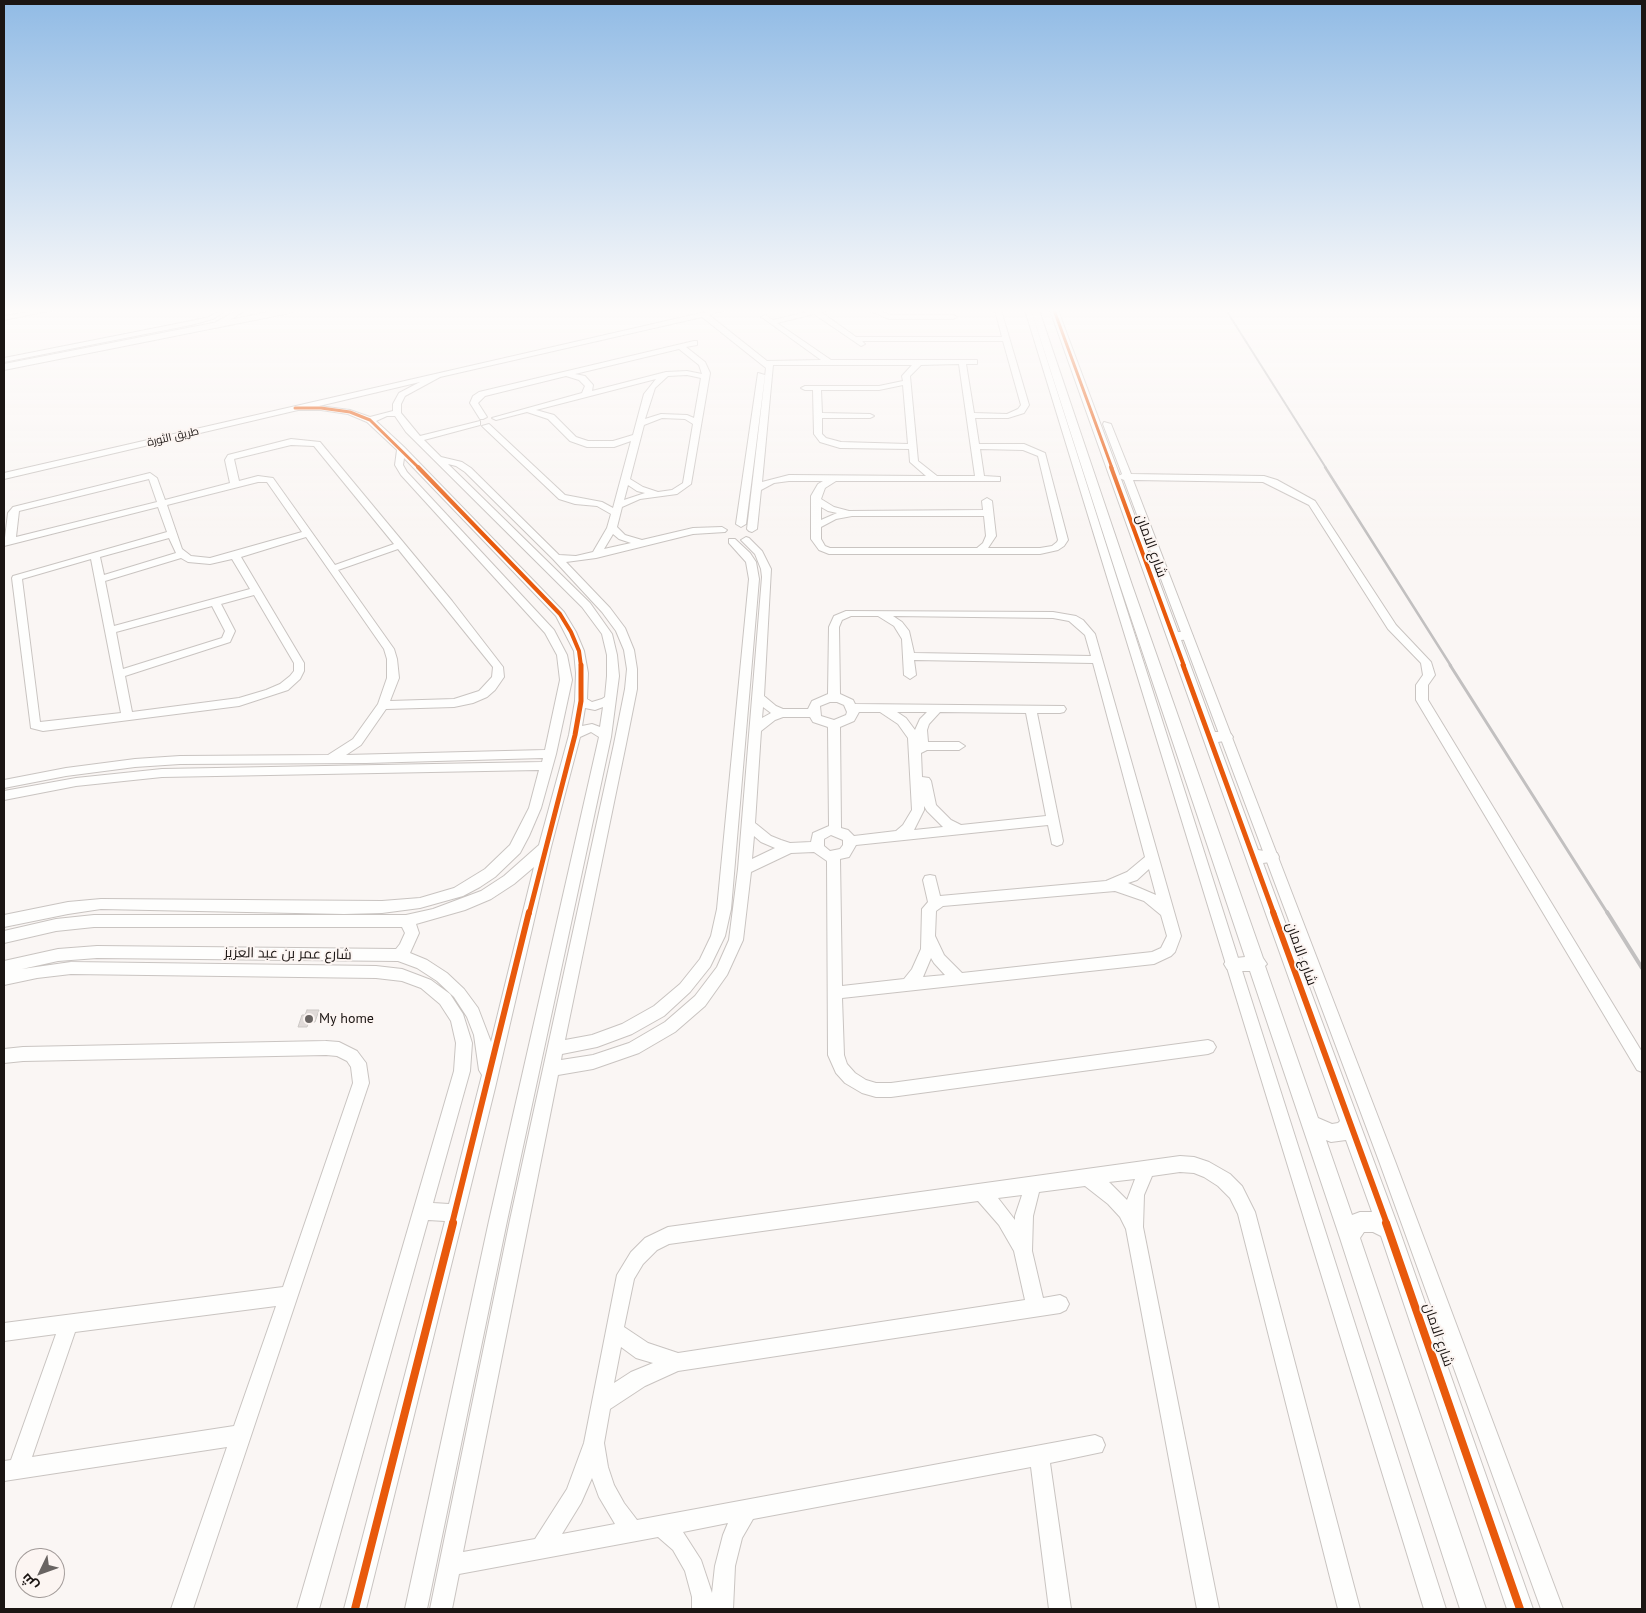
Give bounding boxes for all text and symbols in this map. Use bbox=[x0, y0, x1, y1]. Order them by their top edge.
street label: طريق الثورة bbox=[146, 425, 200, 449]
street label: شارع الامان bbox=[1132, 512, 1170, 580]
street label: شارع الامان bbox=[1282, 920, 1320, 988]
street label: شارع عمر بن عبد العزيز bbox=[224, 944, 352, 964]
place label: My home bbox=[319, 1011, 374, 1027]
marker: My home bbox=[303, 1013, 315, 1025]
street label: شارع الامان bbox=[1419, 1301, 1457, 1369]
north arrow bbox=[15, 1548, 65, 1598]
text: ش bbox=[17, 1570, 42, 1595]

